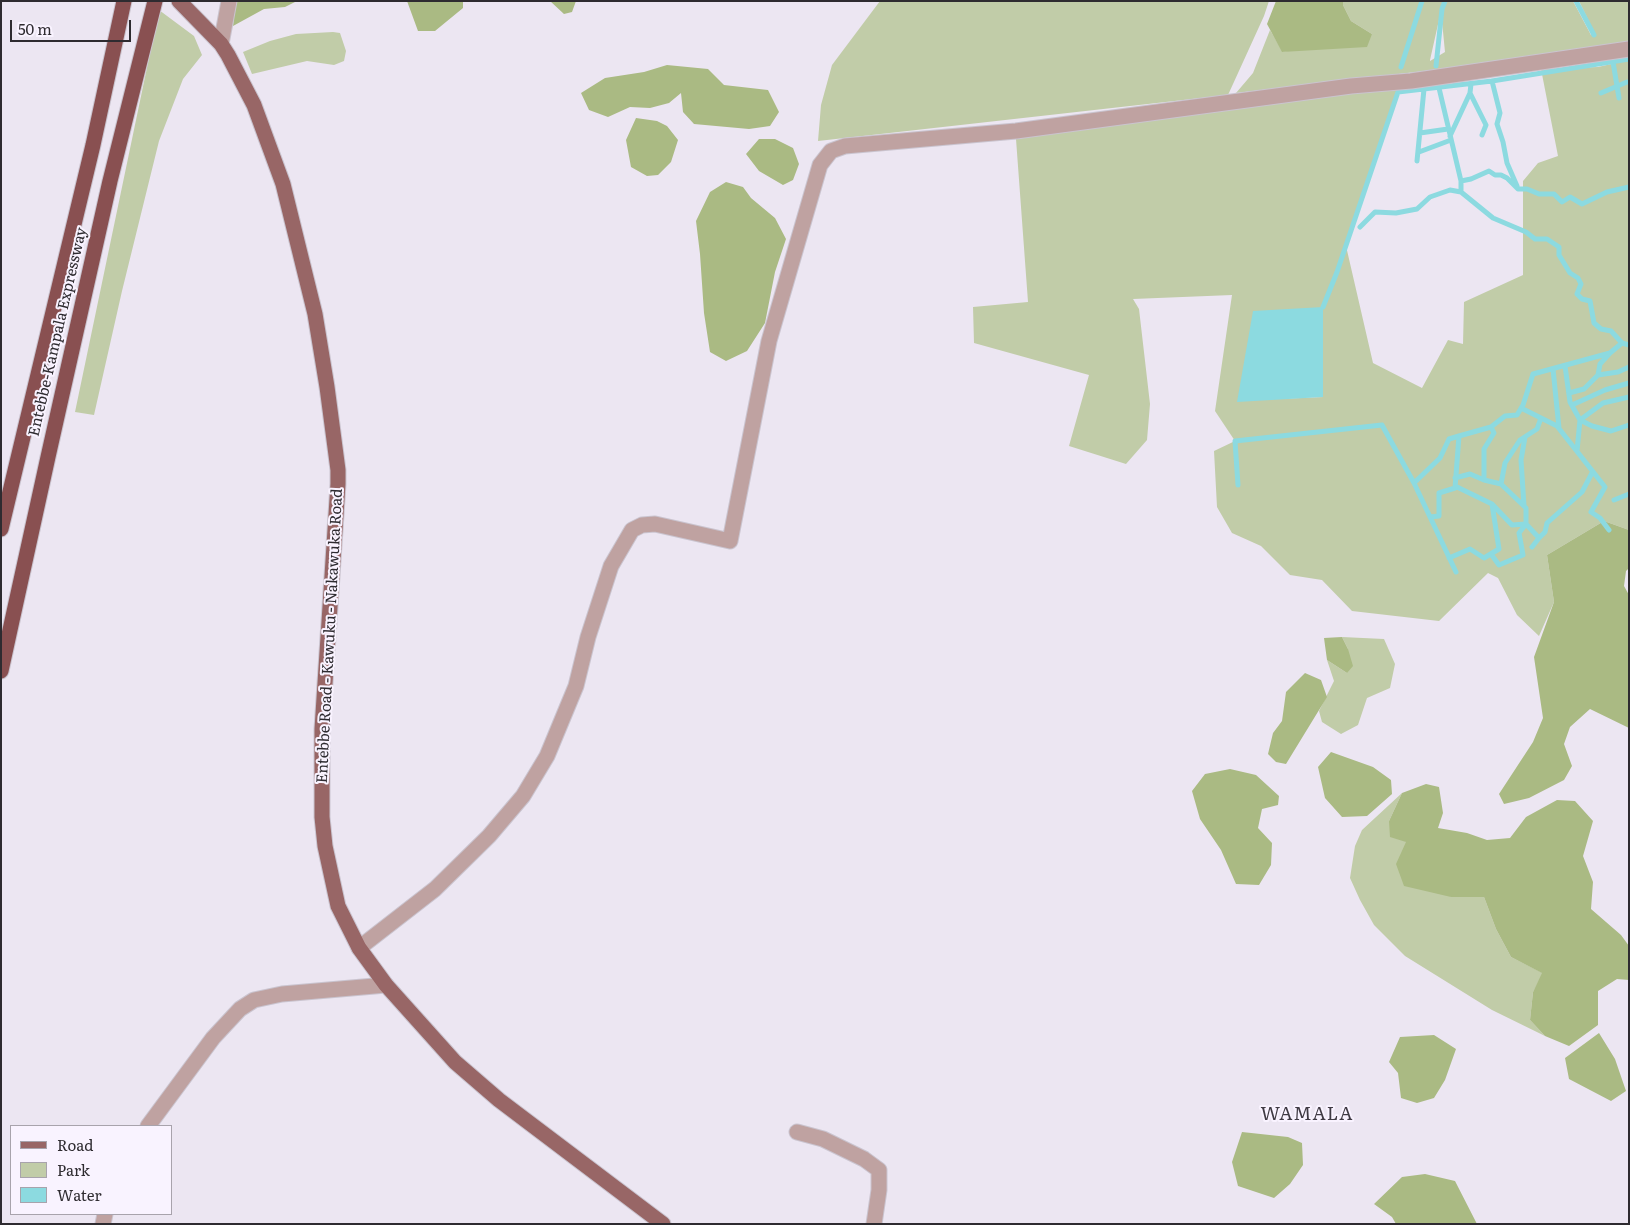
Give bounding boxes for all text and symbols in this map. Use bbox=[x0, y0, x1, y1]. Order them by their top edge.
scale bar bbox=[12, 10, 134, 42]
text: 50 m bbox=[18, 17, 52, 40]
street label: Entebbe-Kampala Expressway bbox=[25, 226, 91, 438]
street label: Entebbe Road - Kawuku - Nakawuka Road bbox=[313, 488, 347, 784]
district label: WAMALA bbox=[1260, 1104, 1354, 1126]
legend bbox=[10, 1125, 172, 1215]
text: Road bbox=[57, 1133, 93, 1156]
text: Park bbox=[57, 1158, 90, 1181]
text: Water bbox=[57, 1183, 102, 1206]

